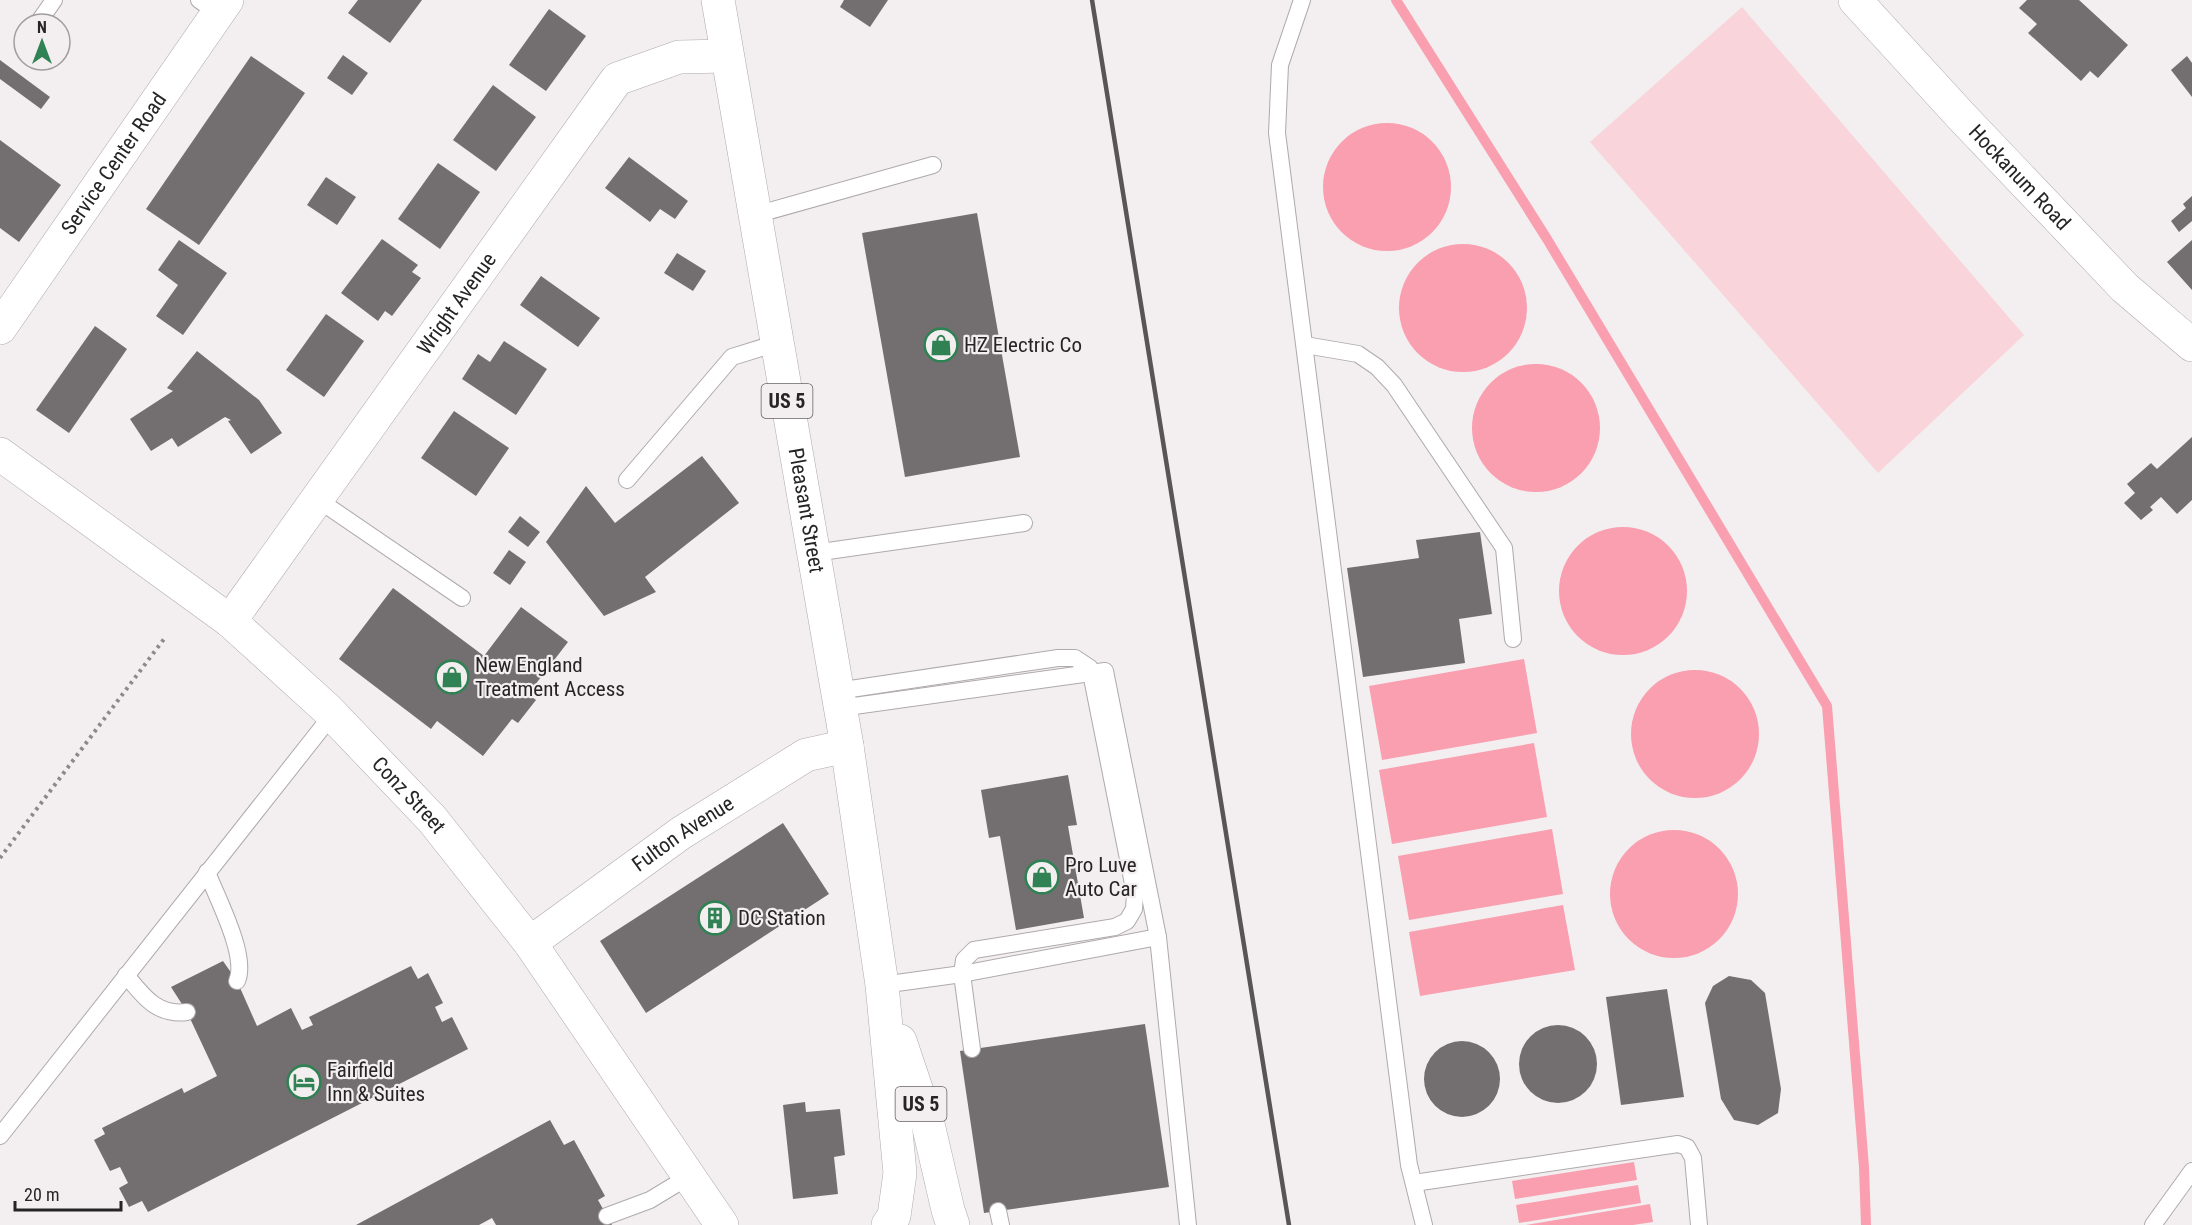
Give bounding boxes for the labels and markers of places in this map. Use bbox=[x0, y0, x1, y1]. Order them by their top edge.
shop icon: HZ Electric Co bbox=[923, 327, 959, 363]
place label: HZ Electric Co bbox=[964, 333, 1082, 357]
place label: New England Treatment Access bbox=[475, 653, 625, 701]
shop icon: New England Treatment Access bbox=[434, 659, 470, 695]
place label: Pro Luve Auto Car bbox=[1065, 853, 1137, 901]
shop icon: Pro Luve Auto Car bbox=[1024, 859, 1060, 895]
building icon: DC Station bbox=[697, 900, 733, 936]
place label: DC Station bbox=[738, 906, 826, 930]
place label: Fairfield Inn & Suites bbox=[327, 1058, 425, 1106]
hotel icon: Fairfield Inn & Suites bbox=[286, 1064, 322, 1100]

